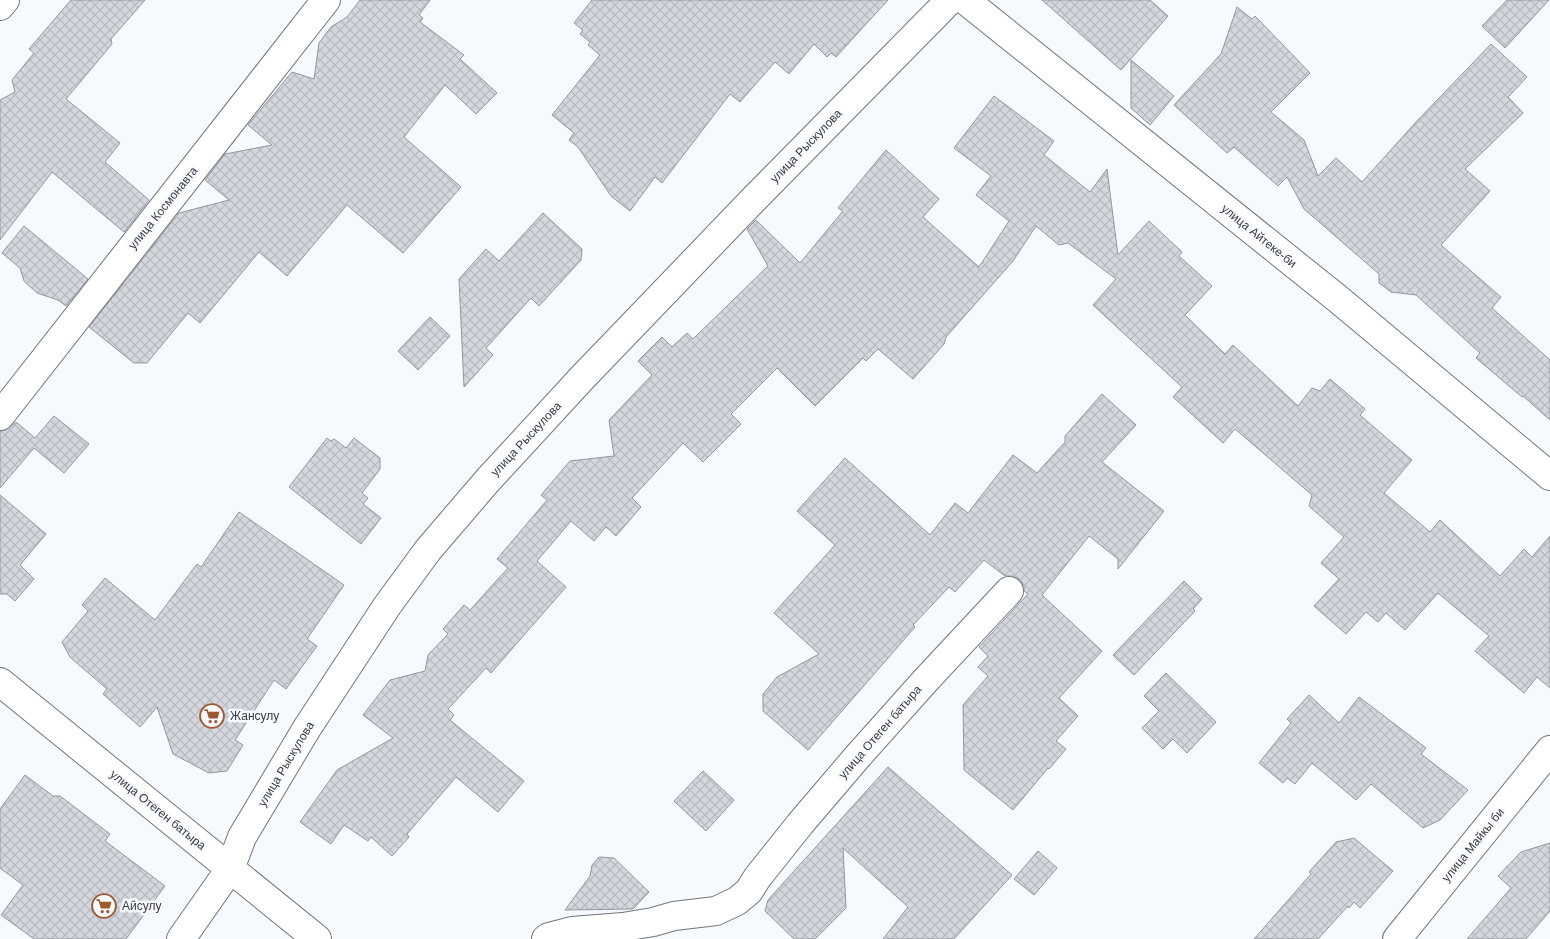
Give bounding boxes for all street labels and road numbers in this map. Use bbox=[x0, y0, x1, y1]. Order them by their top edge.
street label: улица Рыскулова bbox=[767, 106, 845, 186]
street label: улица Космонавта bbox=[125, 164, 201, 252]
street label: улица Айтеке-би bbox=[1219, 201, 1299, 271]
street label: улица Рыскулова bbox=[488, 399, 564, 479]
street label: улица Отеген батыра bbox=[836, 682, 925, 781]
street label: улица Рыскулова bbox=[255, 719, 317, 809]
street label: улица Отеген батыра bbox=[107, 767, 209, 853]
street label: улица Майкы би bbox=[1439, 805, 1507, 885]

